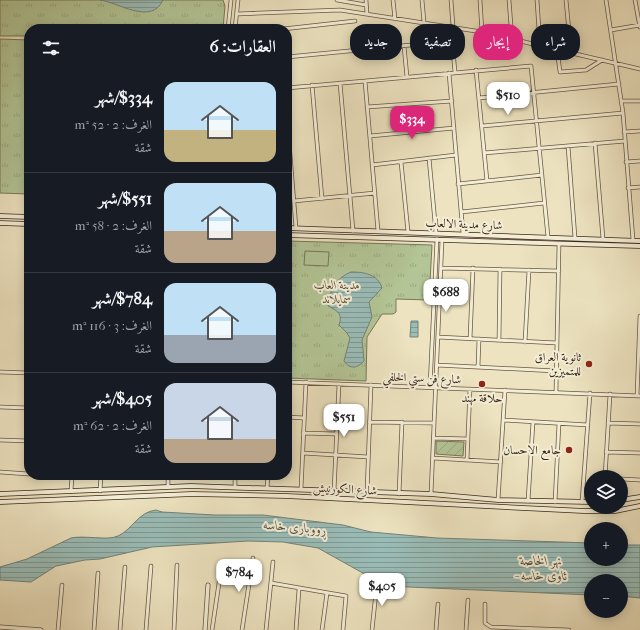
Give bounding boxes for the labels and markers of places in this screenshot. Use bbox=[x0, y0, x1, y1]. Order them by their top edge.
pin: $510 bbox=[484, 82, 532, 116]
pin: $334 bbox=[388, 106, 436, 140]
pin: $688 bbox=[422, 279, 470, 313]
place label: ثانوية العراق للمتميزين bbox=[535, 350, 582, 378]
marker: ثانوية العراق للمتميزين bbox=[584, 359, 594, 369]
marker: حلاقة مهند bbox=[477, 379, 487, 389]
place label: حلاقة مهند bbox=[461, 391, 503, 406]
pin: $551 bbox=[320, 404, 368, 438]
place label: جامع الاحسان bbox=[503, 443, 561, 461]
marker: جامع الاحسان bbox=[564, 445, 574, 455]
pin: $784 bbox=[215, 559, 263, 593]
pin: $405 bbox=[358, 573, 406, 607]

